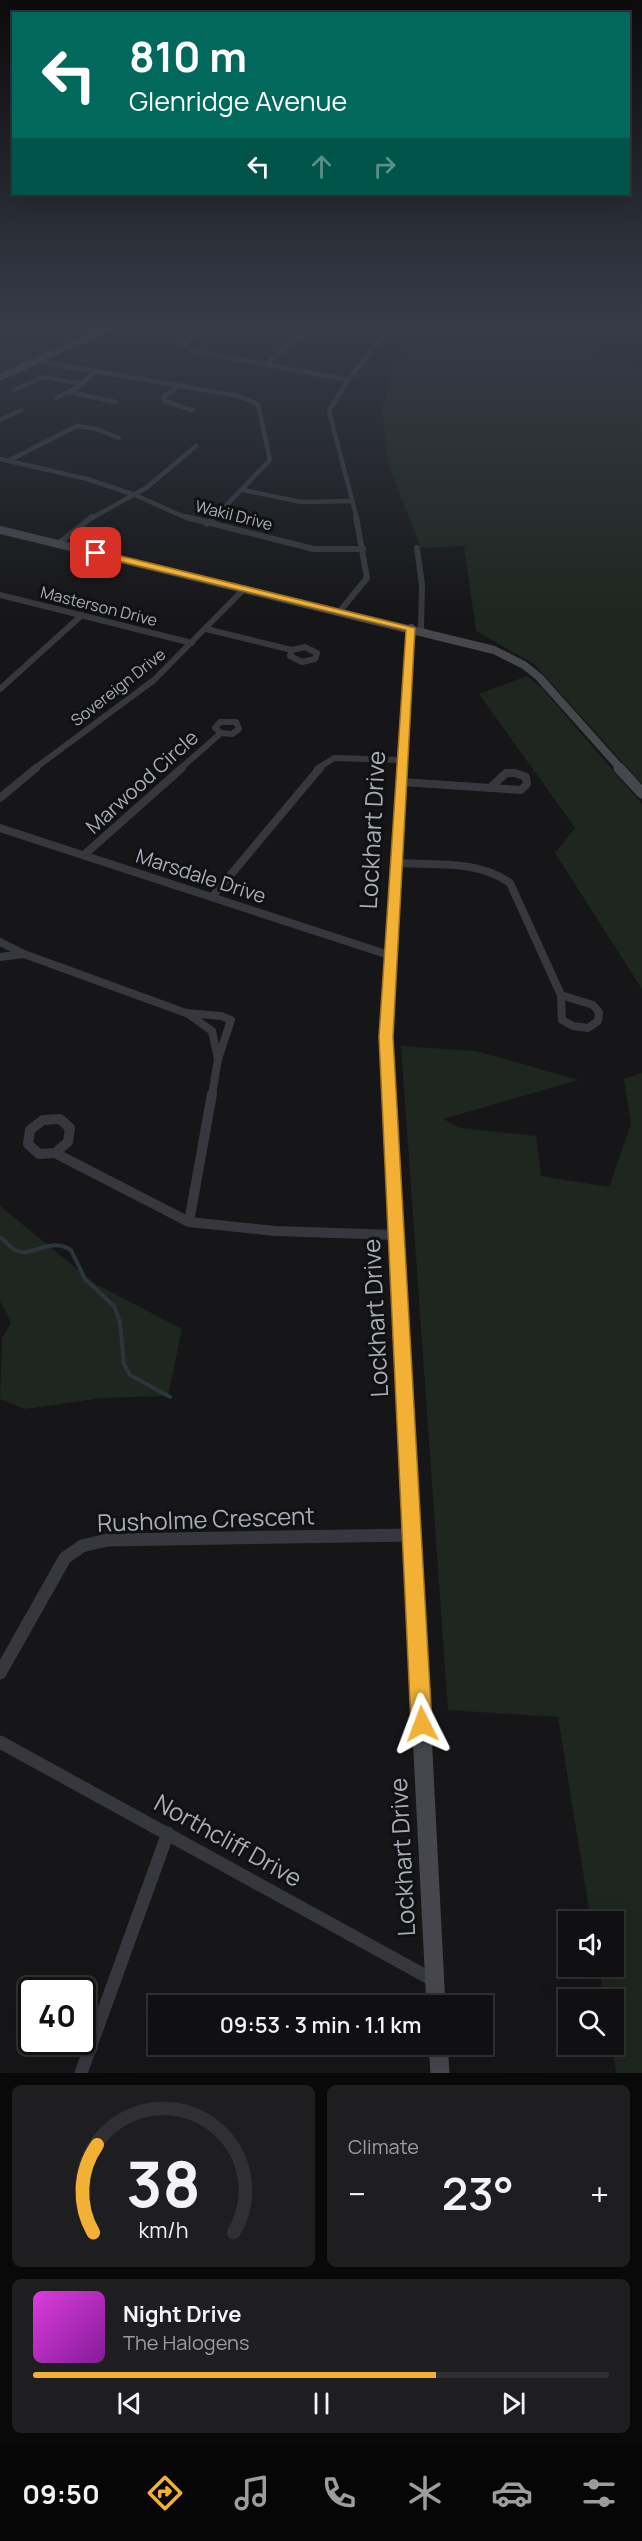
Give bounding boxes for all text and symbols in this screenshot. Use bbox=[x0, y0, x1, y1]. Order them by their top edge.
text: 810 m bbox=[129, 27, 247, 85]
icon: left bbox=[30, 36, 108, 114]
text: Glenridge Avenue bbox=[129, 82, 347, 119]
icon: left bbox=[242, 150, 275, 183]
icon: ahead bbox=[305, 150, 338, 183]
icon: right bbox=[368, 150, 401, 183]
street label: Wakil Drive bbox=[193, 495, 275, 535]
pin bbox=[70, 527, 121, 578]
icon: arrive bbox=[79, 536, 112, 569]
street label: Masterson Drive bbox=[38, 581, 160, 631]
street label: Sovereign Drive bbox=[66, 643, 170, 731]
street label: Marwood Circle bbox=[80, 724, 204, 839]
street label: Lockhart Drive bbox=[351, 750, 392, 910]
street label: Marsdale Drive bbox=[133, 842, 270, 909]
street label: Lockhart Drive bbox=[354, 1238, 395, 1398]
street label: Rusholme Crescent bbox=[97, 1498, 315, 1539]
position arrow bbox=[390, 1692, 454, 1756]
street label: Lockhart Drive bbox=[381, 1777, 422, 1937]
street label: Northcliff Drive bbox=[149, 1785, 308, 1894]
map controls bbox=[558, 1911, 624, 2055]
button: sound bbox=[558, 1911, 624, 1977]
speed limit sign: 40 bbox=[18, 1977, 96, 2055]
button: search bbox=[558, 1989, 624, 2055]
text: 09:53 · 3 min · 1.1 km bbox=[220, 2010, 421, 2040]
text: Climate bbox=[348, 2133, 419, 2160]
text: 38 bbox=[126, 2140, 201, 2226]
text: 23° bbox=[442, 2162, 514, 2224]
text: − bbox=[348, 2171, 366, 2216]
text: + bbox=[590, 2171, 609, 2216]
text: km/h bbox=[139, 2215, 188, 2244]
text: Night Drive bbox=[123, 2299, 242, 2329]
text: The Halogens bbox=[123, 2329, 249, 2356]
icon: previous bbox=[113, 2387, 146, 2420]
icon: pause bbox=[305, 2387, 338, 2420]
icon: next bbox=[497, 2387, 530, 2420]
icon: directions bbox=[144, 2472, 186, 2514]
icon: music bbox=[231, 2472, 273, 2514]
icon: phone bbox=[318, 2472, 360, 2514]
icon: climate bbox=[404, 2472, 446, 2514]
icon: car bbox=[491, 2472, 533, 2514]
icon: filters bbox=[578, 2472, 620, 2514]
text: 09:50 bbox=[22, 2475, 100, 2512]

